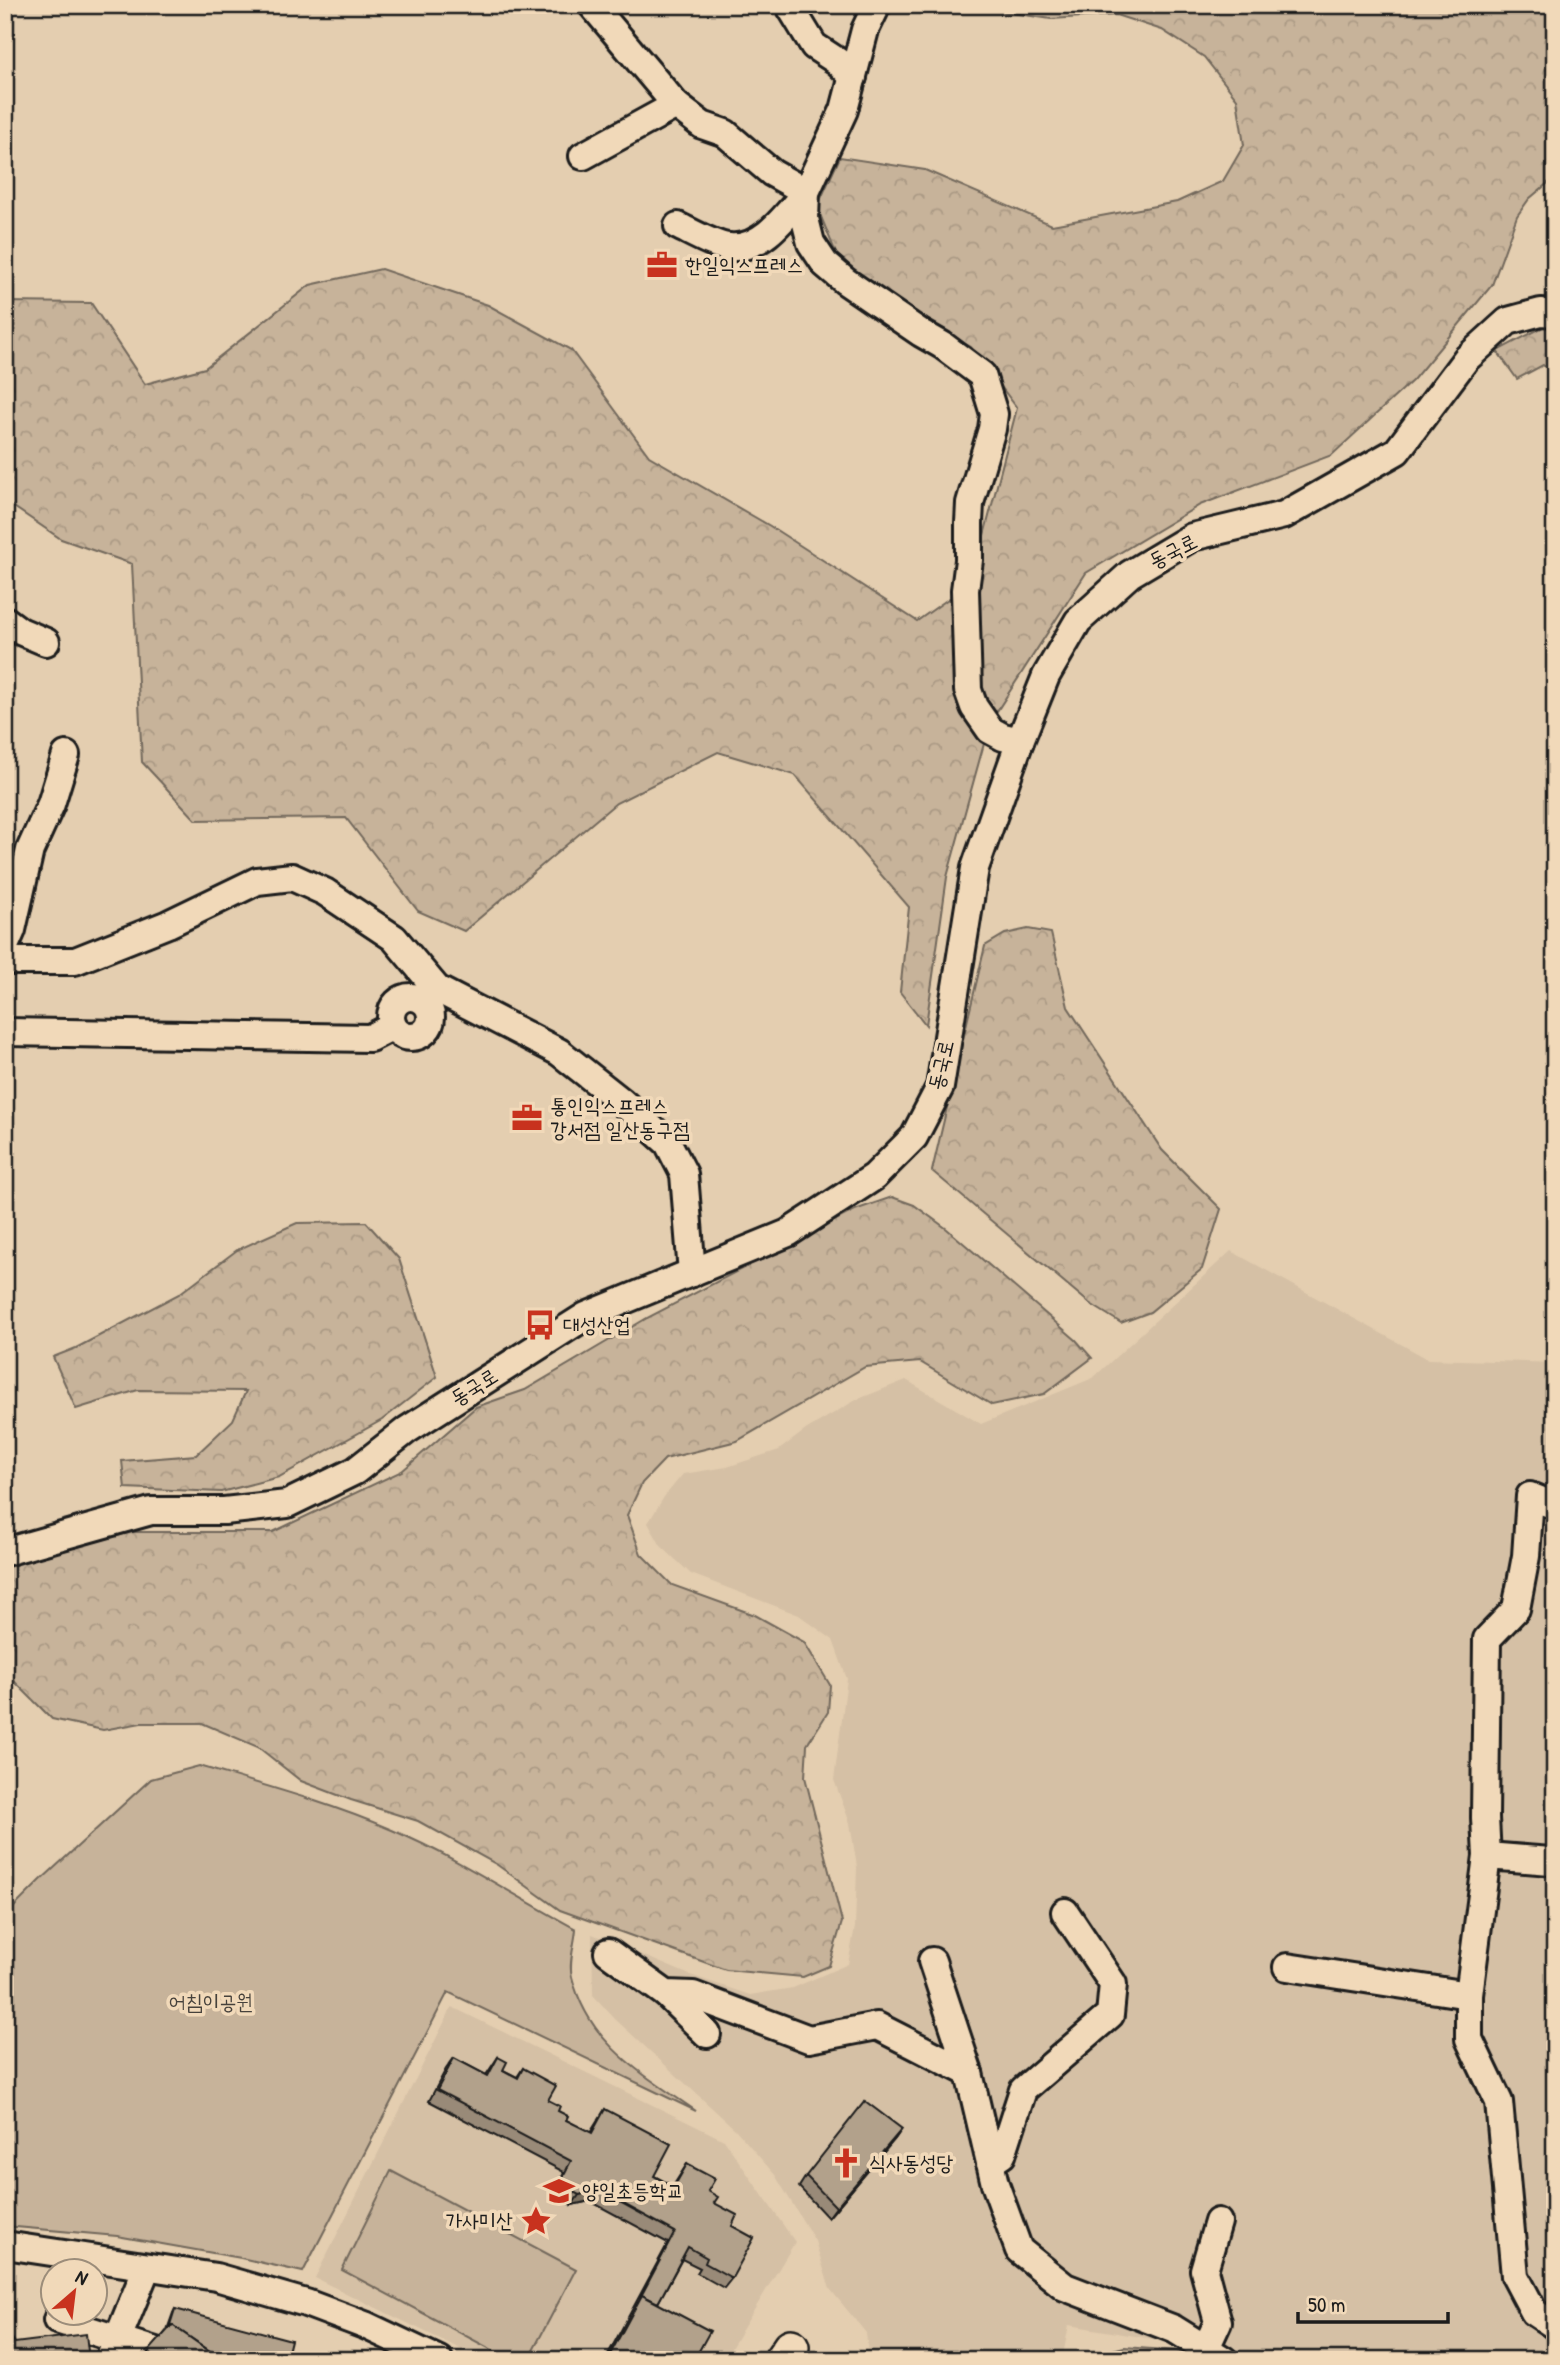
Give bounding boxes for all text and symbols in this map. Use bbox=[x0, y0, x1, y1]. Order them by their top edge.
office icon: 한일익스프레스 bbox=[645, 248, 679, 282]
place label: 한일익스프레스 bbox=[685, 250, 803, 279]
street label: 동국로 bbox=[1144, 526, 1202, 575]
street label: 동국로 bbox=[921, 1037, 960, 1093]
place label: 통인익스프레스 강서점 일산동구점 bbox=[550, 1091, 690, 1144]
office icon: 통인익스프레스 강서점 일산동구점 bbox=[510, 1101, 544, 1135]
bus stop icon: 대성산업 bbox=[523, 1308, 557, 1342]
place label: 대성산업 bbox=[563, 1310, 631, 1339]
street label: 동국로 bbox=[445, 1361, 503, 1412]
park label: 어침이공원 bbox=[169, 1987, 253, 2016]
church icon: 식사동성당 bbox=[829, 2146, 863, 2180]
place label: 식사동성당 bbox=[869, 2148, 954, 2177]
school or university icon: 양일초등학교 bbox=[542, 2174, 576, 2208]
place label: 양일초등학교 bbox=[582, 2176, 683, 2205]
place icon: 가사미산 bbox=[519, 2204, 553, 2238]
place label: 가사미산 bbox=[445, 2206, 513, 2235]
north arrow bbox=[38, 2256, 108, 2326]
text: N bbox=[71, 2263, 93, 2291]
scale bar bbox=[1298, 2281, 1448, 2325]
text: 50 m bbox=[1308, 2290, 1345, 2319]

